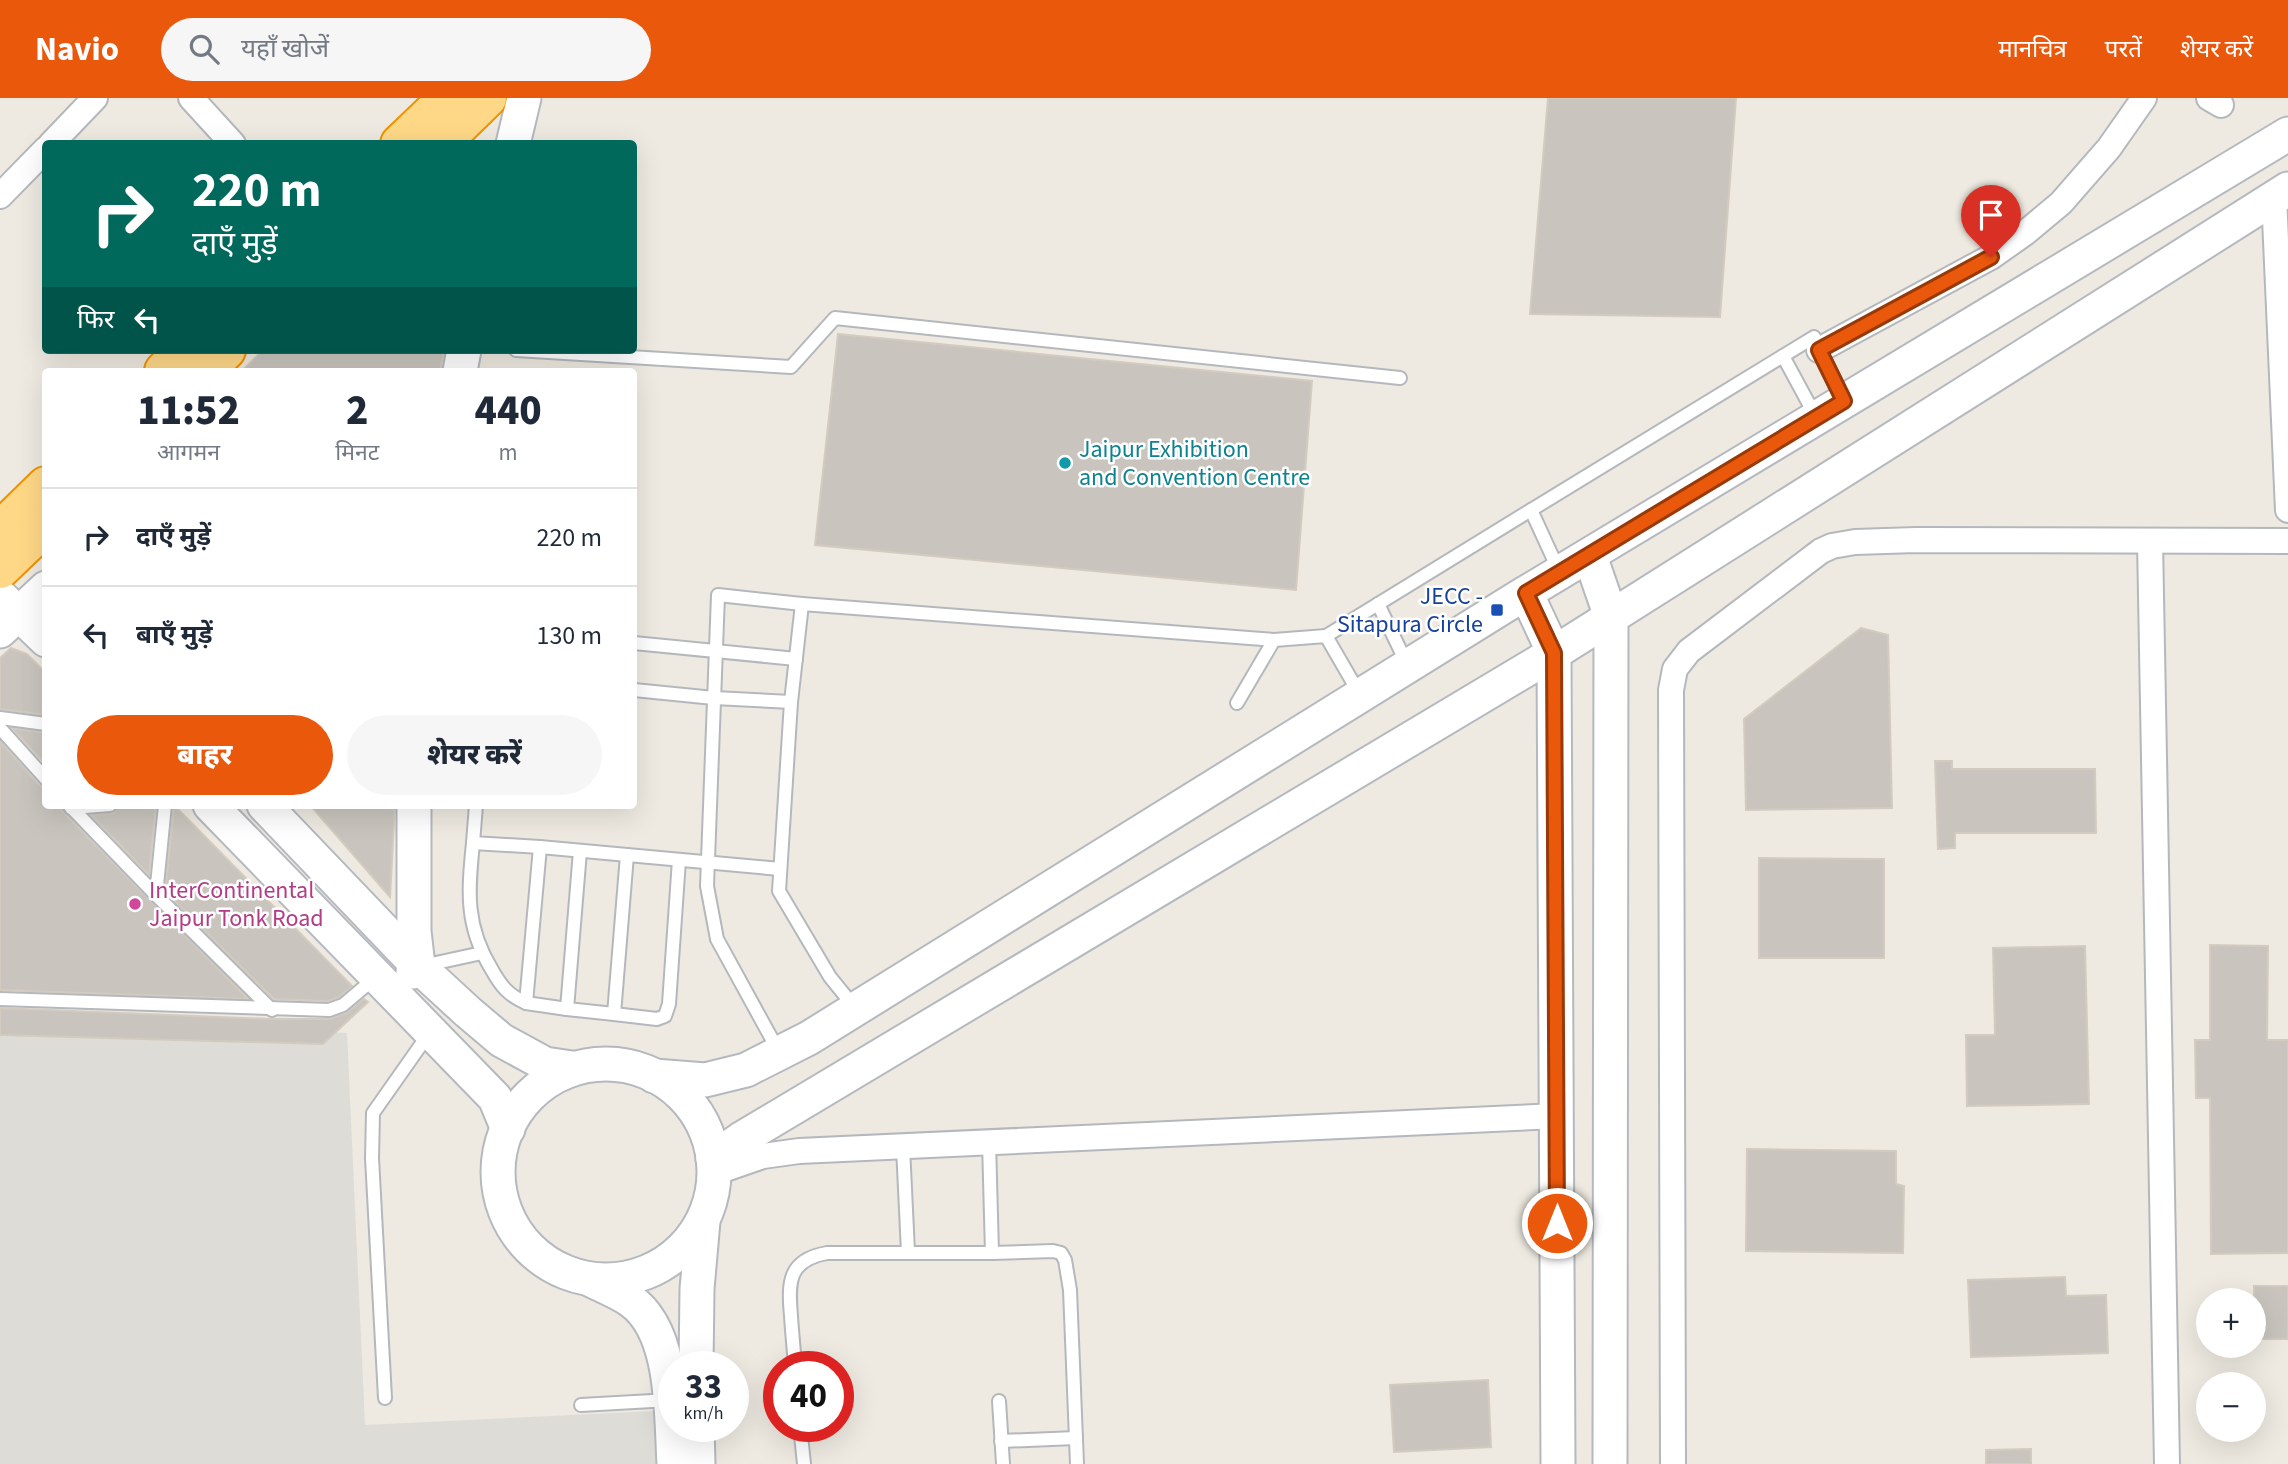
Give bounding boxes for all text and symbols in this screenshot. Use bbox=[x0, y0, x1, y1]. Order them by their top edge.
search box bbox=[161, 18, 651, 81]
text: Navio bbox=[35, 26, 119, 73]
icon: search bbox=[185, 30, 223, 68]
text: यहाँ खोजें bbox=[241, 30, 329, 67]
text: मानचित्र bbox=[1998, 32, 2067, 67]
text: परतें bbox=[2105, 32, 2142, 67]
text: शेयर करें bbox=[2180, 32, 2253, 67]
text: 220 m bbox=[192, 156, 321, 226]
icon: right bbox=[77, 168, 168, 259]
pin bbox=[1961, 185, 2021, 257]
icon: arrive bbox=[1972, 196, 2010, 234]
text: दाएँ मुड़ें bbox=[192, 221, 278, 267]
text: फिर bbox=[77, 301, 114, 338]
icon: left bbox=[128, 301, 166, 339]
text: 11:52 bbox=[137, 381, 240, 441]
text: 2 bbox=[346, 381, 368, 441]
text: 440 bbox=[474, 381, 542, 441]
place label: Jaipur Exhibition and Convention Centre bbox=[1079, 432, 1310, 495]
text: आगमन bbox=[157, 436, 220, 469]
text: मिनट bbox=[335, 436, 379, 469]
text: m bbox=[499, 436, 518, 469]
marker: Jaipur Exhibition and Convention Centre bbox=[1057, 455, 1073, 471]
icon: right bbox=[77, 518, 115, 556]
text: दाएँ मुड़ें bbox=[136, 518, 211, 555]
text: 220 m bbox=[536, 519, 602, 556]
place label: JECC - Sitapura Circle bbox=[1337, 579, 1483, 642]
marker: JECC - Sitapura Circle bbox=[1489, 602, 1505, 618]
icon: left bbox=[77, 616, 115, 654]
text: बाएँ मुड़ें bbox=[136, 616, 213, 653]
text: 130 m bbox=[536, 617, 602, 654]
button: बाहर bbox=[77, 715, 333, 795]
button: शेयर करें bbox=[347, 715, 602, 795]
place label: InterContinental Jaipur Tonk Road bbox=[149, 873, 324, 936]
marker: InterContinental Jaipur Tonk Road bbox=[127, 896, 143, 912]
position arrow bbox=[1520, 1186, 1594, 1260]
map controls bbox=[2196, 1288, 2266, 1442]
button: + bbox=[2196, 1288, 2266, 1358]
speed limit sign: 40 bbox=[763, 1351, 854, 1442]
text: 33 bbox=[685, 1362, 722, 1412]
button: − bbox=[2196, 1372, 2266, 1442]
text: km/h bbox=[684, 1401, 723, 1426]

